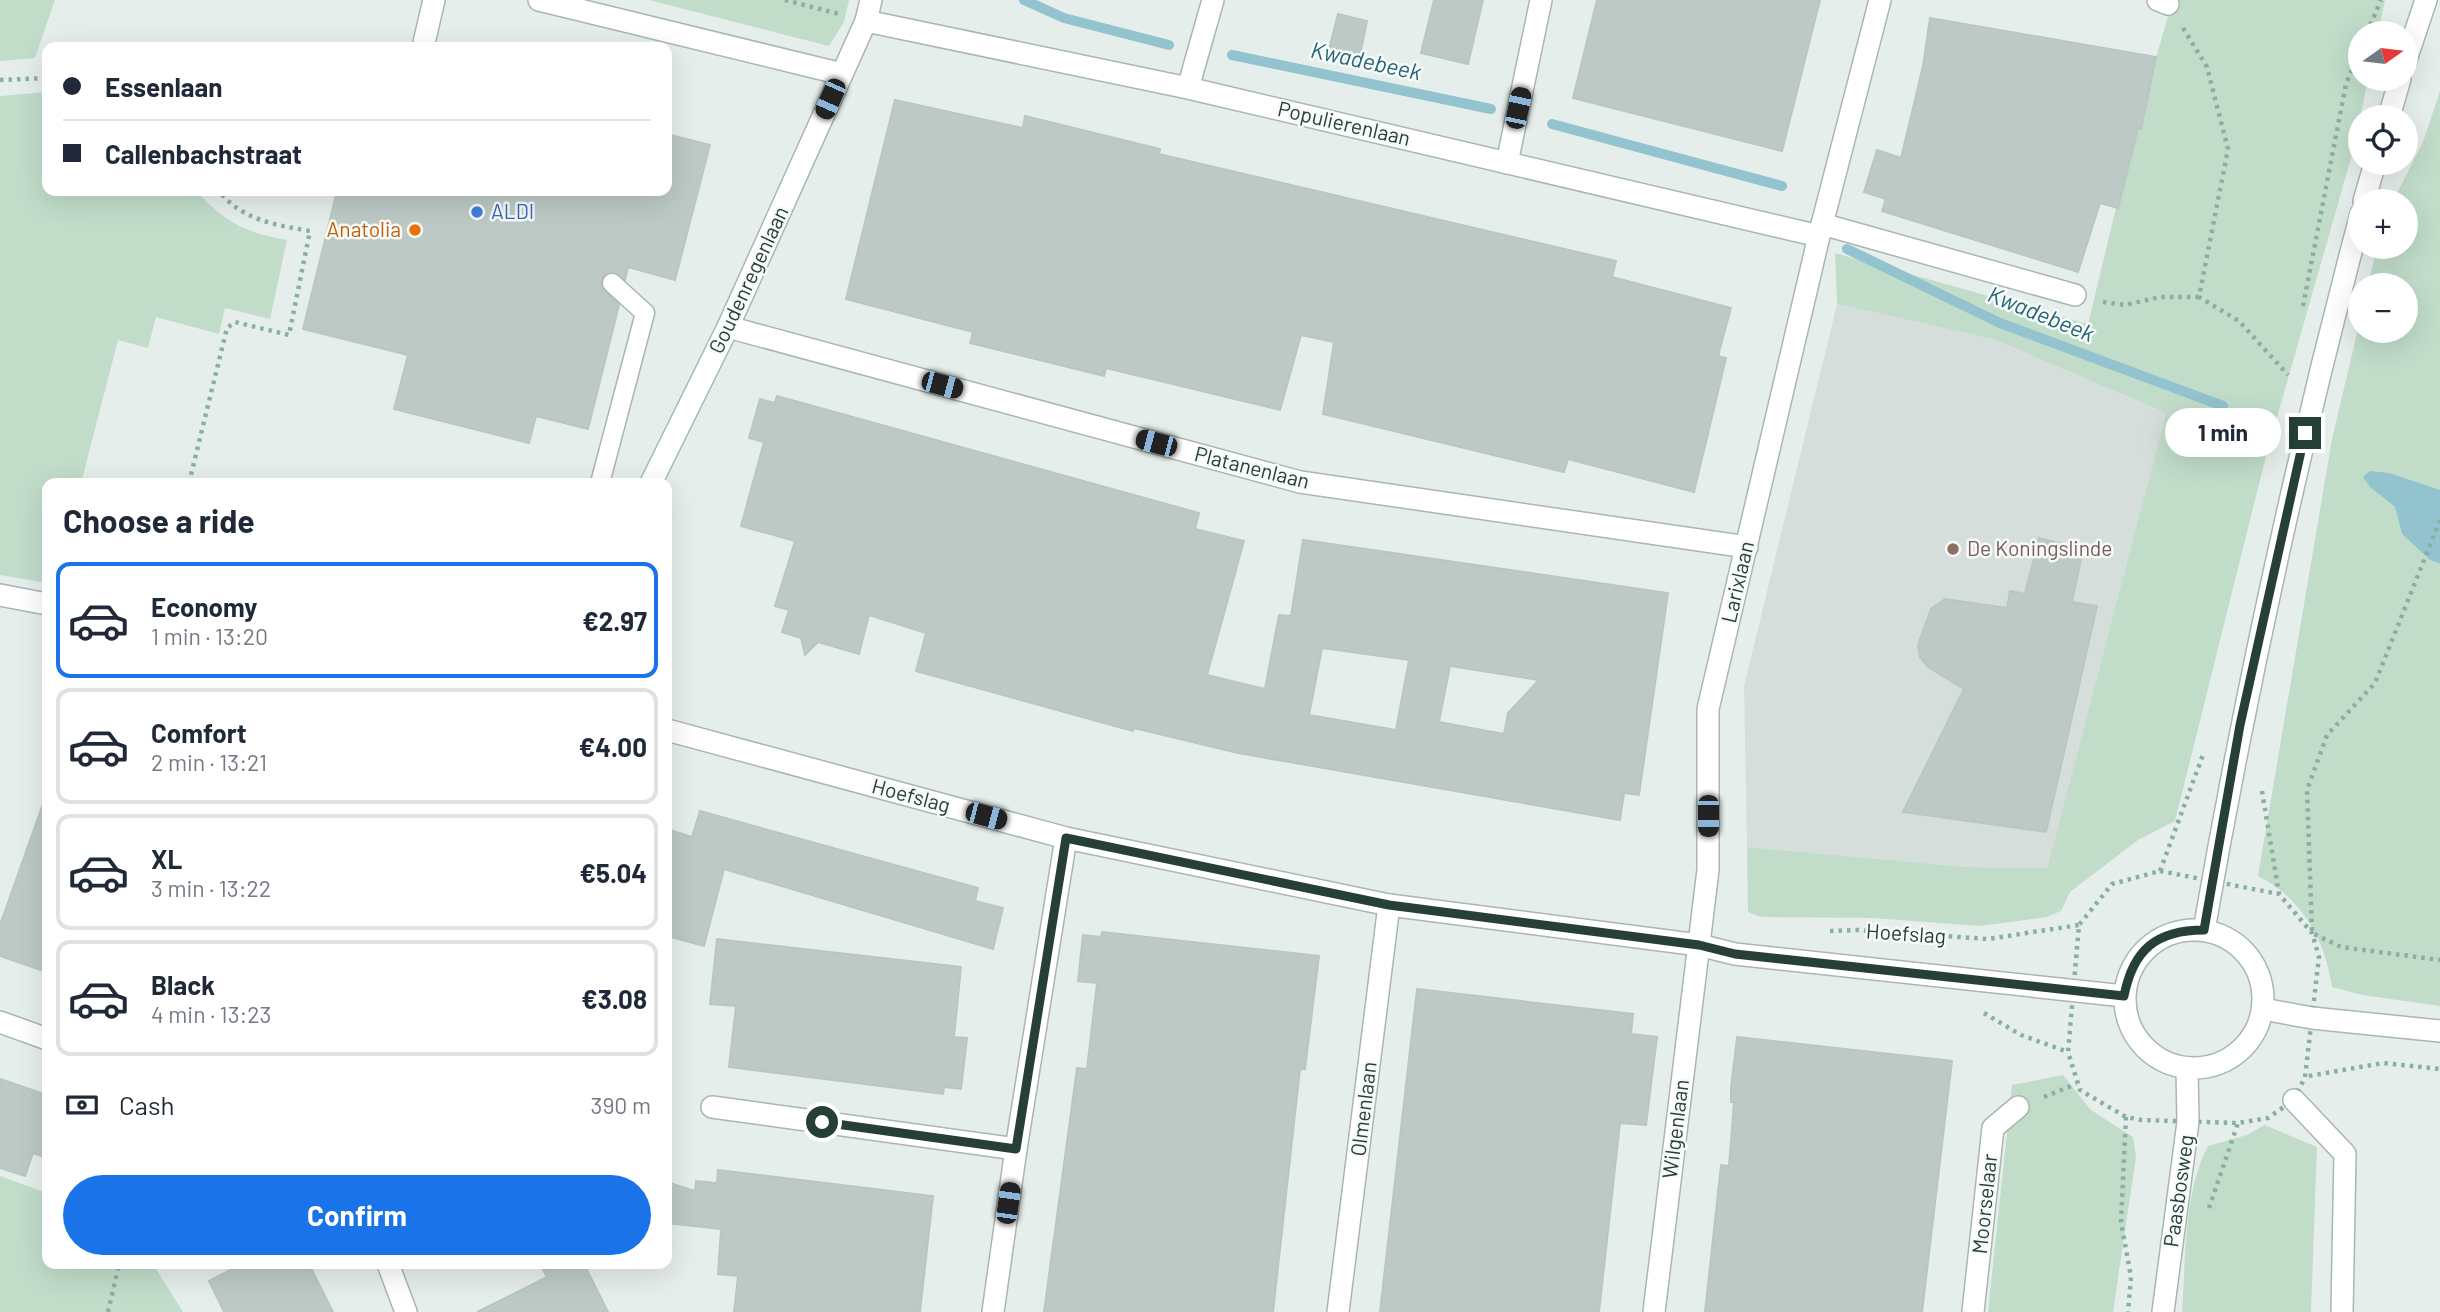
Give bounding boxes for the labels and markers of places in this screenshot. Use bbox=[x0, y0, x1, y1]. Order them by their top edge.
place label: ALDI bbox=[491, 198, 534, 223]
marker: ALDI bbox=[469, 204, 485, 220]
place label: Anatolia bbox=[327, 216, 401, 241]
marker: Anatolia bbox=[407, 222, 423, 238]
place label: De Koningslinde bbox=[1967, 535, 2113, 560]
marker: De Koningslinde bbox=[1945, 541, 1961, 557]

